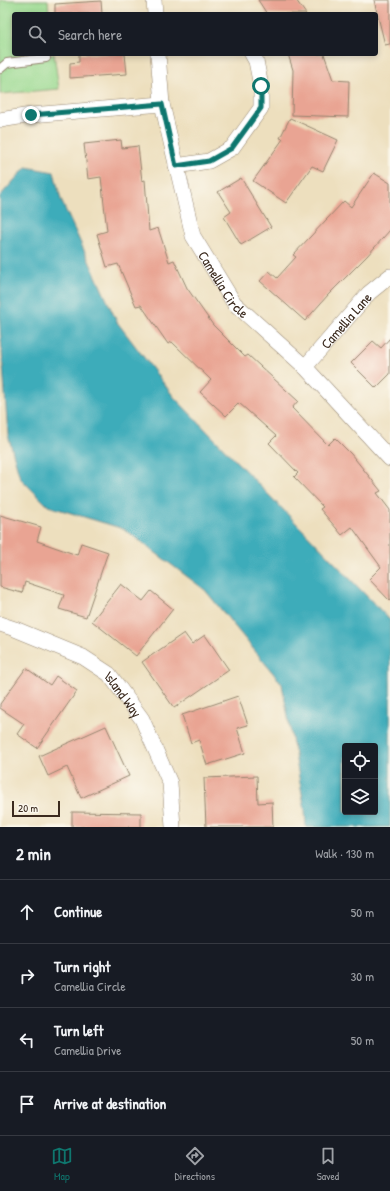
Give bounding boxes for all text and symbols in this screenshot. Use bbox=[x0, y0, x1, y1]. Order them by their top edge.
search box bbox=[12, 12, 378, 56]
icon: search bbox=[26, 23, 48, 45]
text: Search here bbox=[58, 24, 122, 45]
route start bbox=[252, 77, 270, 95]
route end bbox=[22, 106, 40, 124]
street label: Camellia Circle bbox=[195, 247, 254, 322]
street label: Camellia Lane bbox=[316, 288, 376, 352]
street label: Island Way bbox=[102, 665, 147, 721]
map controls bbox=[342, 743, 378, 815]
button: locate bbox=[342, 743, 378, 779]
button: layers bbox=[342, 779, 378, 815]
scale bar bbox=[12, 799, 60, 818]
text: 20 m bbox=[18, 801, 38, 815]
text: 2 min bbox=[16, 842, 51, 865]
text: Walk · 130 m bbox=[315, 844, 374, 862]
icon: ahead bbox=[16, 901, 38, 923]
text: Continue bbox=[54, 901, 102, 922]
text: 50 m bbox=[351, 903, 374, 921]
text: Turn right bbox=[54, 956, 110, 977]
icon: right bbox=[16, 965, 38, 987]
text: 30 m bbox=[351, 967, 374, 985]
text: Camellia Circle bbox=[54, 977, 126, 995]
text: Turn left bbox=[54, 1020, 104, 1041]
icon: left bbox=[16, 1029, 38, 1051]
text: 50 m bbox=[351, 1031, 374, 1049]
text: Camellia Drive bbox=[54, 1041, 121, 1059]
icon: arrive bbox=[16, 1093, 38, 1115]
text: Arrive at destination bbox=[54, 1093, 166, 1114]
tab: Map bbox=[51, 1145, 73, 1183]
tab: Directions bbox=[175, 1145, 215, 1183]
tab: Saved bbox=[317, 1145, 339, 1183]

